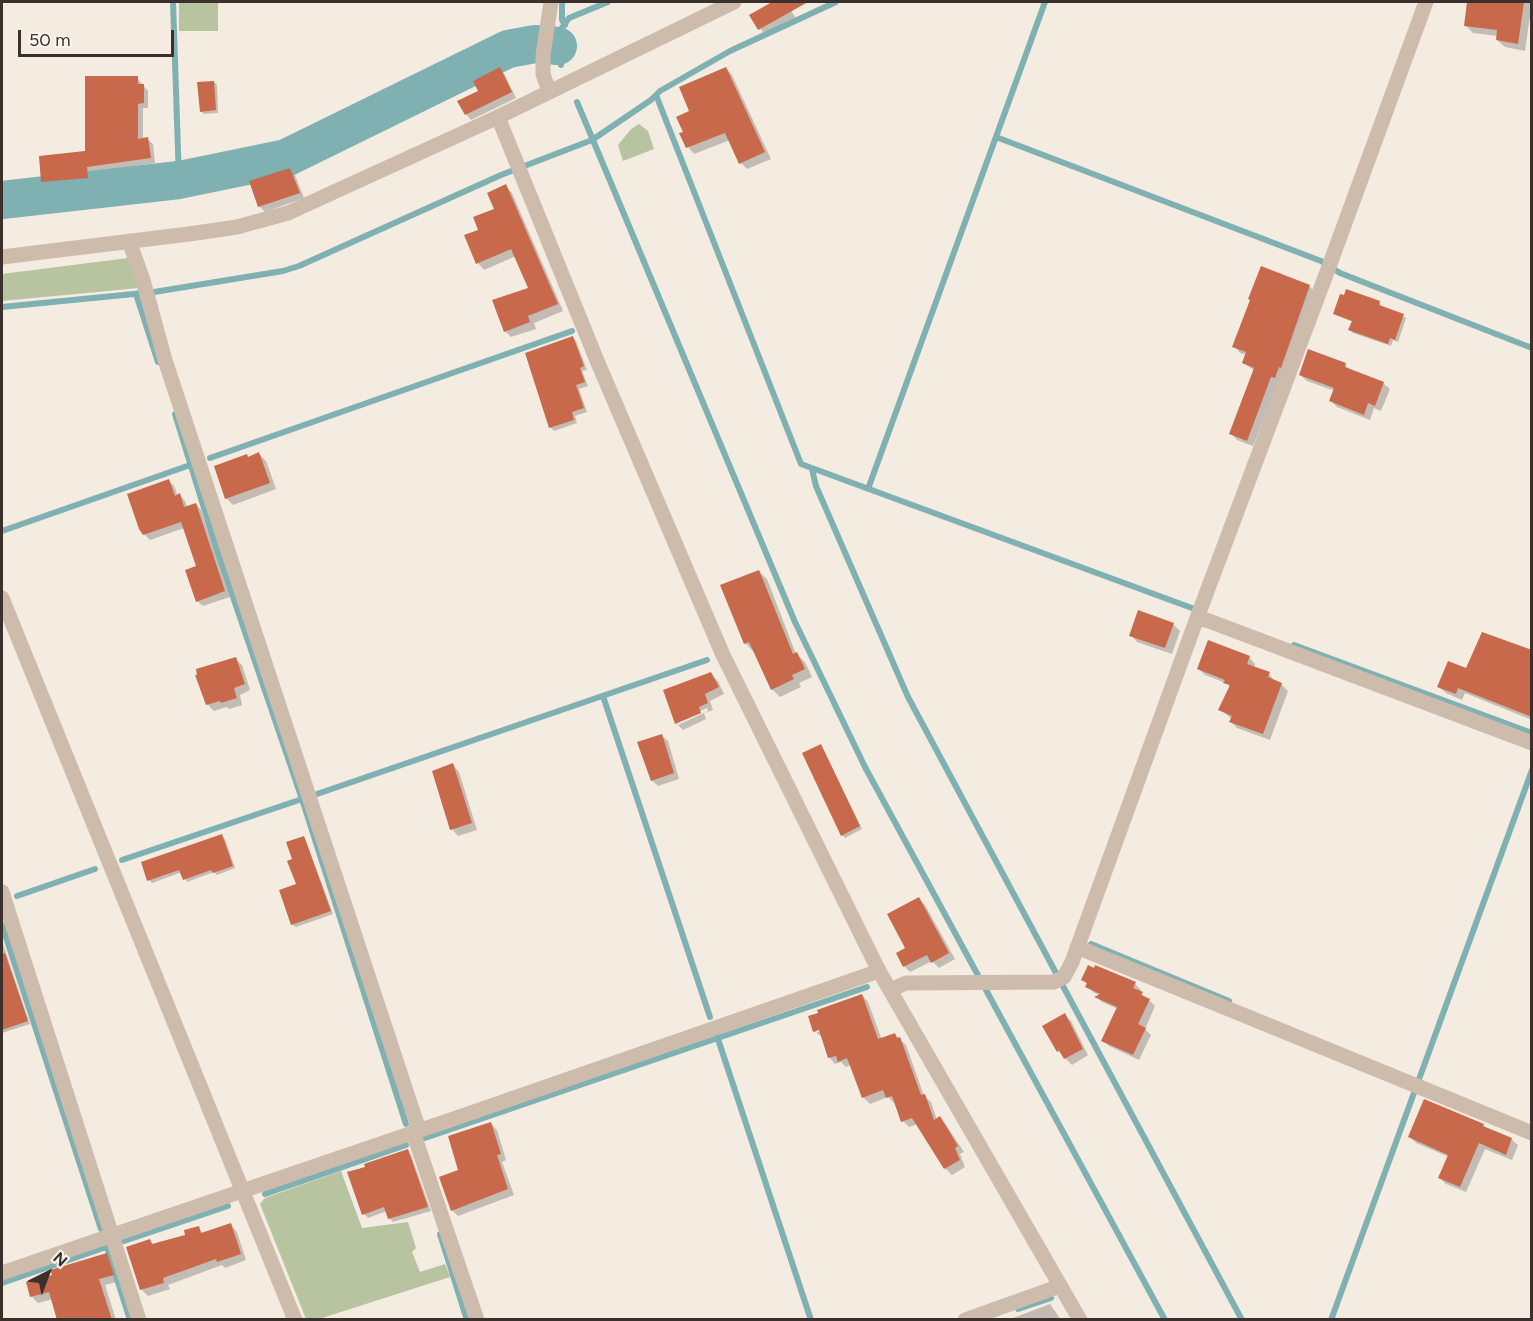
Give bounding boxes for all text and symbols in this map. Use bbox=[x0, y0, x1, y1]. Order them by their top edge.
scale bar bbox=[21, 18, 177, 56]
text: 50 m bbox=[29, 29, 71, 51]
north arrow bbox=[18, 1243, 78, 1303]
text: N bbox=[49, 1248, 71, 1270]

